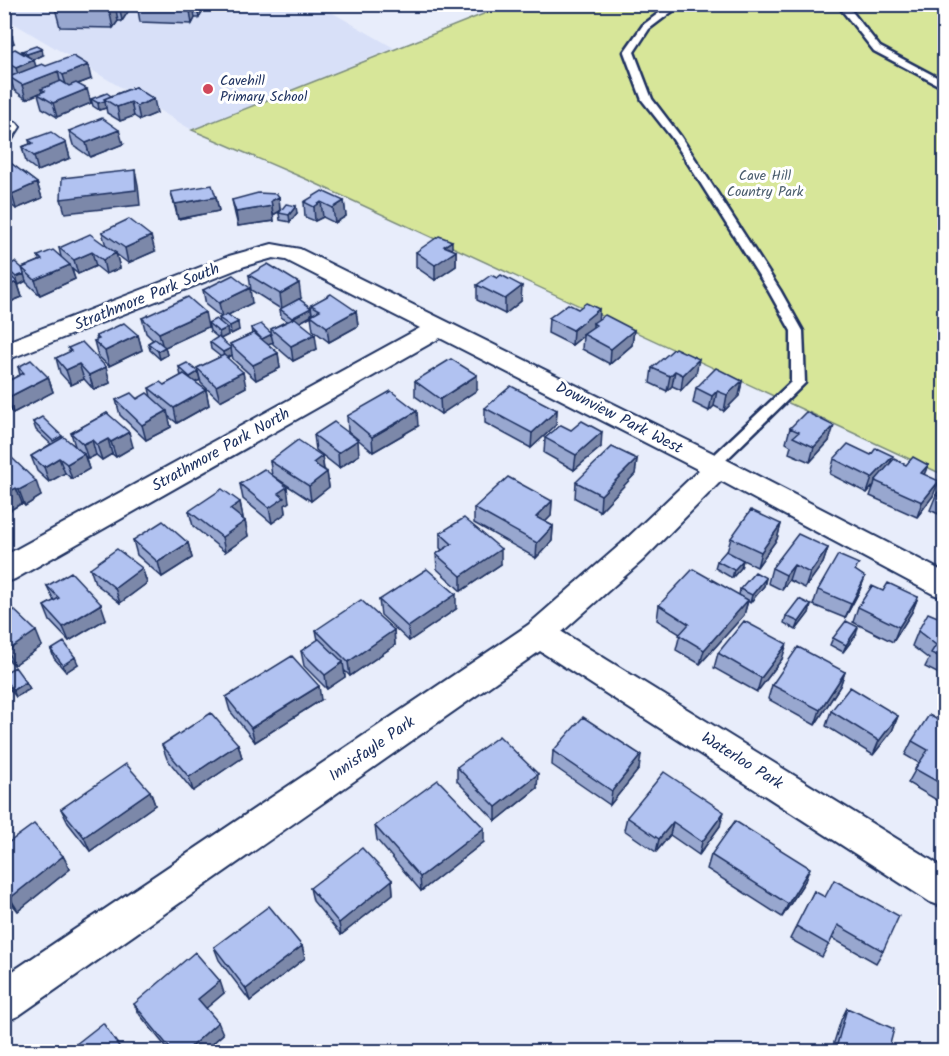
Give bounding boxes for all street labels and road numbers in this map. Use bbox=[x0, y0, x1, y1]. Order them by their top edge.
street label: Strathmore Park South bbox=[71, 256, 223, 338]
street label: Downview Park West bbox=[551, 375, 688, 461]
street label: Strathmore Park North bbox=[147, 402, 295, 498]
street label: Innisfayle Park bbox=[324, 710, 421, 788]
street label: Waterloo Park bbox=[696, 726, 788, 796]

